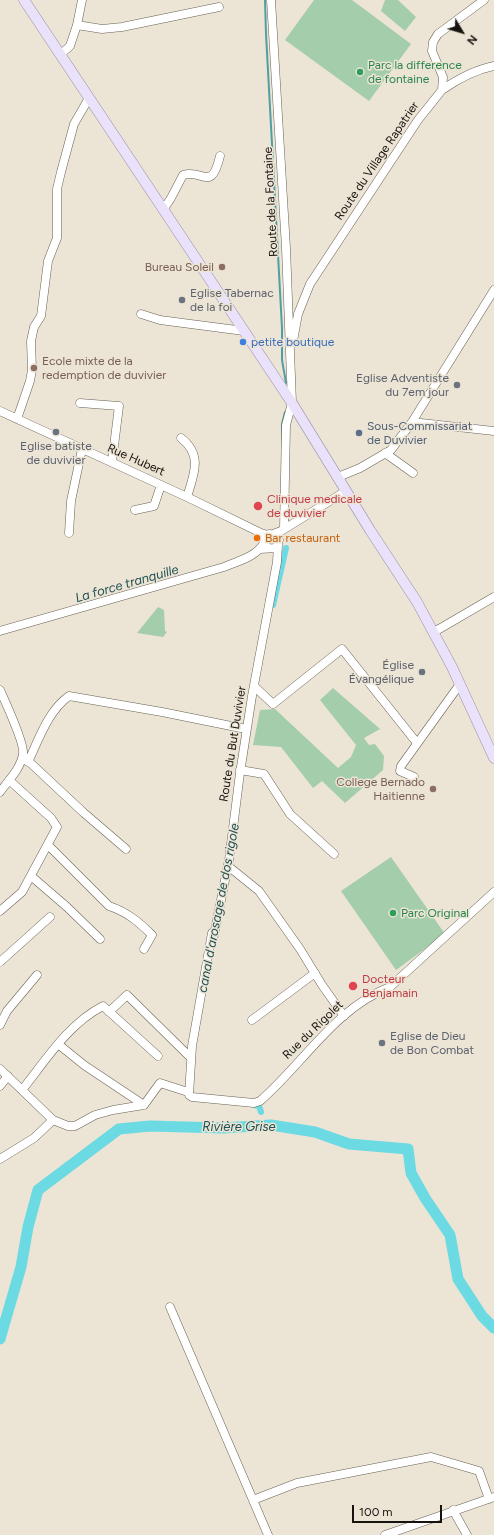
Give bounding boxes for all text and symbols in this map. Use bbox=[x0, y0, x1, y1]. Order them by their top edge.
north arrow bbox=[442, 12, 482, 52]
text: N bbox=[464, 32, 480, 47]
place label: Parc la difference de fontaine bbox=[368, 58, 462, 86]
marker: Parc la difference de fontaine bbox=[355, 67, 365, 77]
street label: Route du Village Rapatrier bbox=[332, 99, 422, 223]
street label: Route de la Fontaine bbox=[261, 147, 281, 257]
place label: Bureau Soleil bbox=[145, 260, 214, 274]
marker: Bureau Soleil bbox=[217, 262, 227, 272]
place label: Eglise Tabernac de la foi bbox=[190, 286, 274, 314]
marker: Eglise Tabernac de la foi bbox=[177, 295, 187, 305]
place label: petite boutique bbox=[251, 335, 334, 349]
marker: petite boutique bbox=[238, 337, 248, 347]
place label: Ecole mixte de la redemption de duvivier bbox=[42, 354, 166, 382]
marker: Ecole mixte de la redemption de duvivier bbox=[29, 363, 39, 373]
place label: Eglise Adventiste du 7em jour bbox=[356, 371, 449, 399]
marker: Eglise Adventiste du 7em jour bbox=[452, 380, 462, 390]
place label: Sous-Commissariat de Duvivier bbox=[367, 419, 472, 447]
marker: Eglise batiste de duvivier bbox=[51, 427, 61, 437]
marker: Sous-Commissariat de Duvivier bbox=[354, 428, 364, 438]
place label: Eglise batiste de duvivier bbox=[20, 439, 92, 467]
street label: Rue Hubert bbox=[105, 441, 167, 479]
place label: Clinique medicale de duvivier bbox=[267, 492, 362, 520]
marker: Clinique medicale de duvivier bbox=[252, 500, 264, 512]
place label: Bar restaurant bbox=[265, 531, 340, 545]
marker: Bar restaurant bbox=[252, 533, 262, 543]
water label: La force tranquille bbox=[73, 562, 181, 606]
place label: Église Évangélique bbox=[349, 658, 414, 686]
marker: Église Évangélique bbox=[417, 667, 427, 677]
street label: Route du But Duvivier bbox=[217, 685, 249, 803]
place label: College Bernado Haitienne bbox=[336, 775, 425, 803]
marker: College Bernado Haitienne bbox=[428, 784, 438, 794]
water label: canal d'arosage de dos rigole bbox=[195, 822, 243, 994]
place label: Parc Original bbox=[401, 906, 469, 920]
marker: Parc Original bbox=[388, 908, 398, 918]
place label: Docteur Benjamain bbox=[362, 972, 418, 1000]
marker: Docteur Benjamain bbox=[347, 980, 359, 992]
street label: Rue du Rigolet bbox=[280, 998, 346, 1062]
place label: Eglise de Dieu de Bon Combat bbox=[390, 1029, 474, 1057]
marker: Eglise de Dieu de Bon Combat bbox=[377, 1038, 387, 1048]
water label: Rivière Grise bbox=[202, 1119, 276, 1135]
scale bar bbox=[354, 1497, 444, 1523]
text: 100 m bbox=[359, 1505, 393, 1519]

